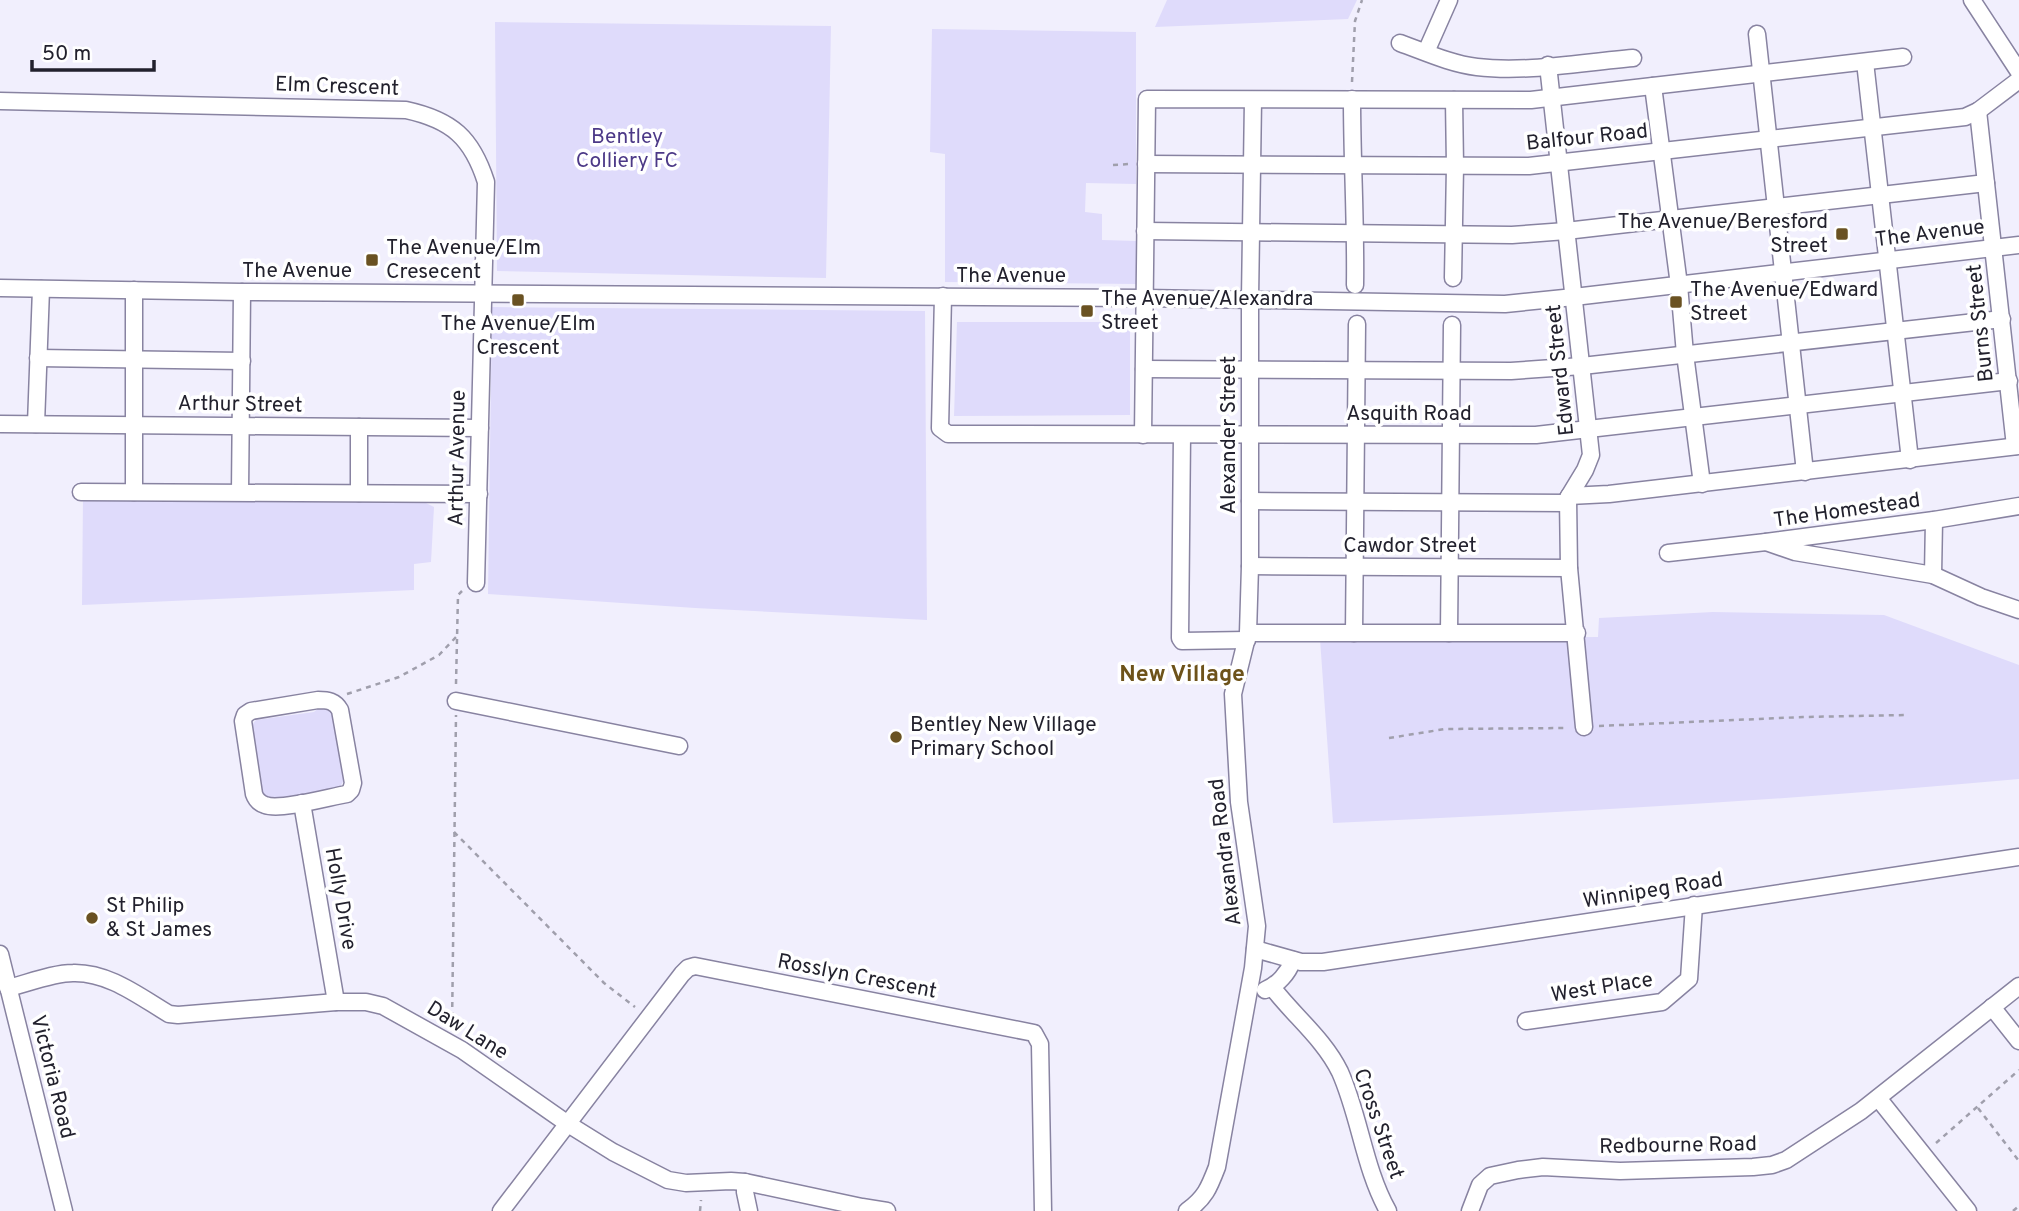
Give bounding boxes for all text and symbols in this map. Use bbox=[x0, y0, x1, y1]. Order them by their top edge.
scale bar bbox=[32, 28, 154, 72]
text: 50 m bbox=[42, 41, 91, 68]
street label: Elm Crescent bbox=[274, 71, 400, 103]
street label: Balfour Road bbox=[1525, 118, 1649, 158]
park label: Bentley Colliery FC bbox=[576, 124, 678, 175]
place label: The Avenue/Beresford Street bbox=[1617, 209, 1828, 260]
street label: The Avenue bbox=[1874, 214, 1986, 254]
marker: The Avenue/Beresford Street bbox=[1834, 226, 1850, 242]
place label: The Avenue/Elm Cresecent bbox=[386, 235, 541, 286]
marker: The Avenue/Elm Cresecent bbox=[364, 252, 380, 268]
street label: The Avenue bbox=[242, 258, 352, 285]
street label: The Avenue bbox=[956, 263, 1066, 290]
street label: Burns Street bbox=[1961, 263, 2001, 383]
place label: The Avenue/Edward Street bbox=[1690, 277, 1878, 328]
place label: The Avenue/Alexandra Street bbox=[1101, 286, 1313, 337]
marker: The Avenue/Elm Crescent bbox=[510, 292, 526, 308]
marker: The Avenue/Edward Street bbox=[1668, 294, 1684, 310]
marker: The Avenue/Alexandra Street bbox=[1079, 303, 1095, 319]
street label: Edward Street bbox=[1541, 303, 1581, 437]
place label: The Avenue/Elm Crescent bbox=[441, 311, 595, 362]
street label: Alexander Street bbox=[1216, 356, 1243, 514]
street label: Arthur Street bbox=[177, 390, 303, 420]
street label: Arthur Avenue bbox=[443, 390, 473, 526]
street label: Asquith Road bbox=[1346, 401, 1472, 428]
street label: The Homestead bbox=[1772, 487, 1922, 535]
street label: Cawdor Street bbox=[1343, 533, 1477, 560]
district label: New Village bbox=[1119, 661, 1245, 690]
place label: Bentley New Village Primary School bbox=[910, 712, 1096, 763]
marker: Bentley New Village Primary School bbox=[888, 729, 904, 745]
street label: Alexandra Road bbox=[1204, 777, 1248, 927]
street label: Holly Drive bbox=[318, 846, 362, 952]
street label: Winnipeg Road bbox=[1581, 867, 1725, 915]
place label: St Philip & St James bbox=[106, 893, 212, 944]
marker: St Philip & St James bbox=[84, 910, 100, 926]
street label: Rosslyn Crescent bbox=[775, 948, 939, 1006]
street label: West Place bbox=[1549, 967, 1655, 1009]
street label: Daw Lane bbox=[421, 995, 513, 1067]
street label: Victoria Road bbox=[24, 1012, 80, 1142]
street label: Cross Street bbox=[1346, 1065, 1410, 1183]
street label: Redbourne Road bbox=[1599, 1131, 1757, 1161]

